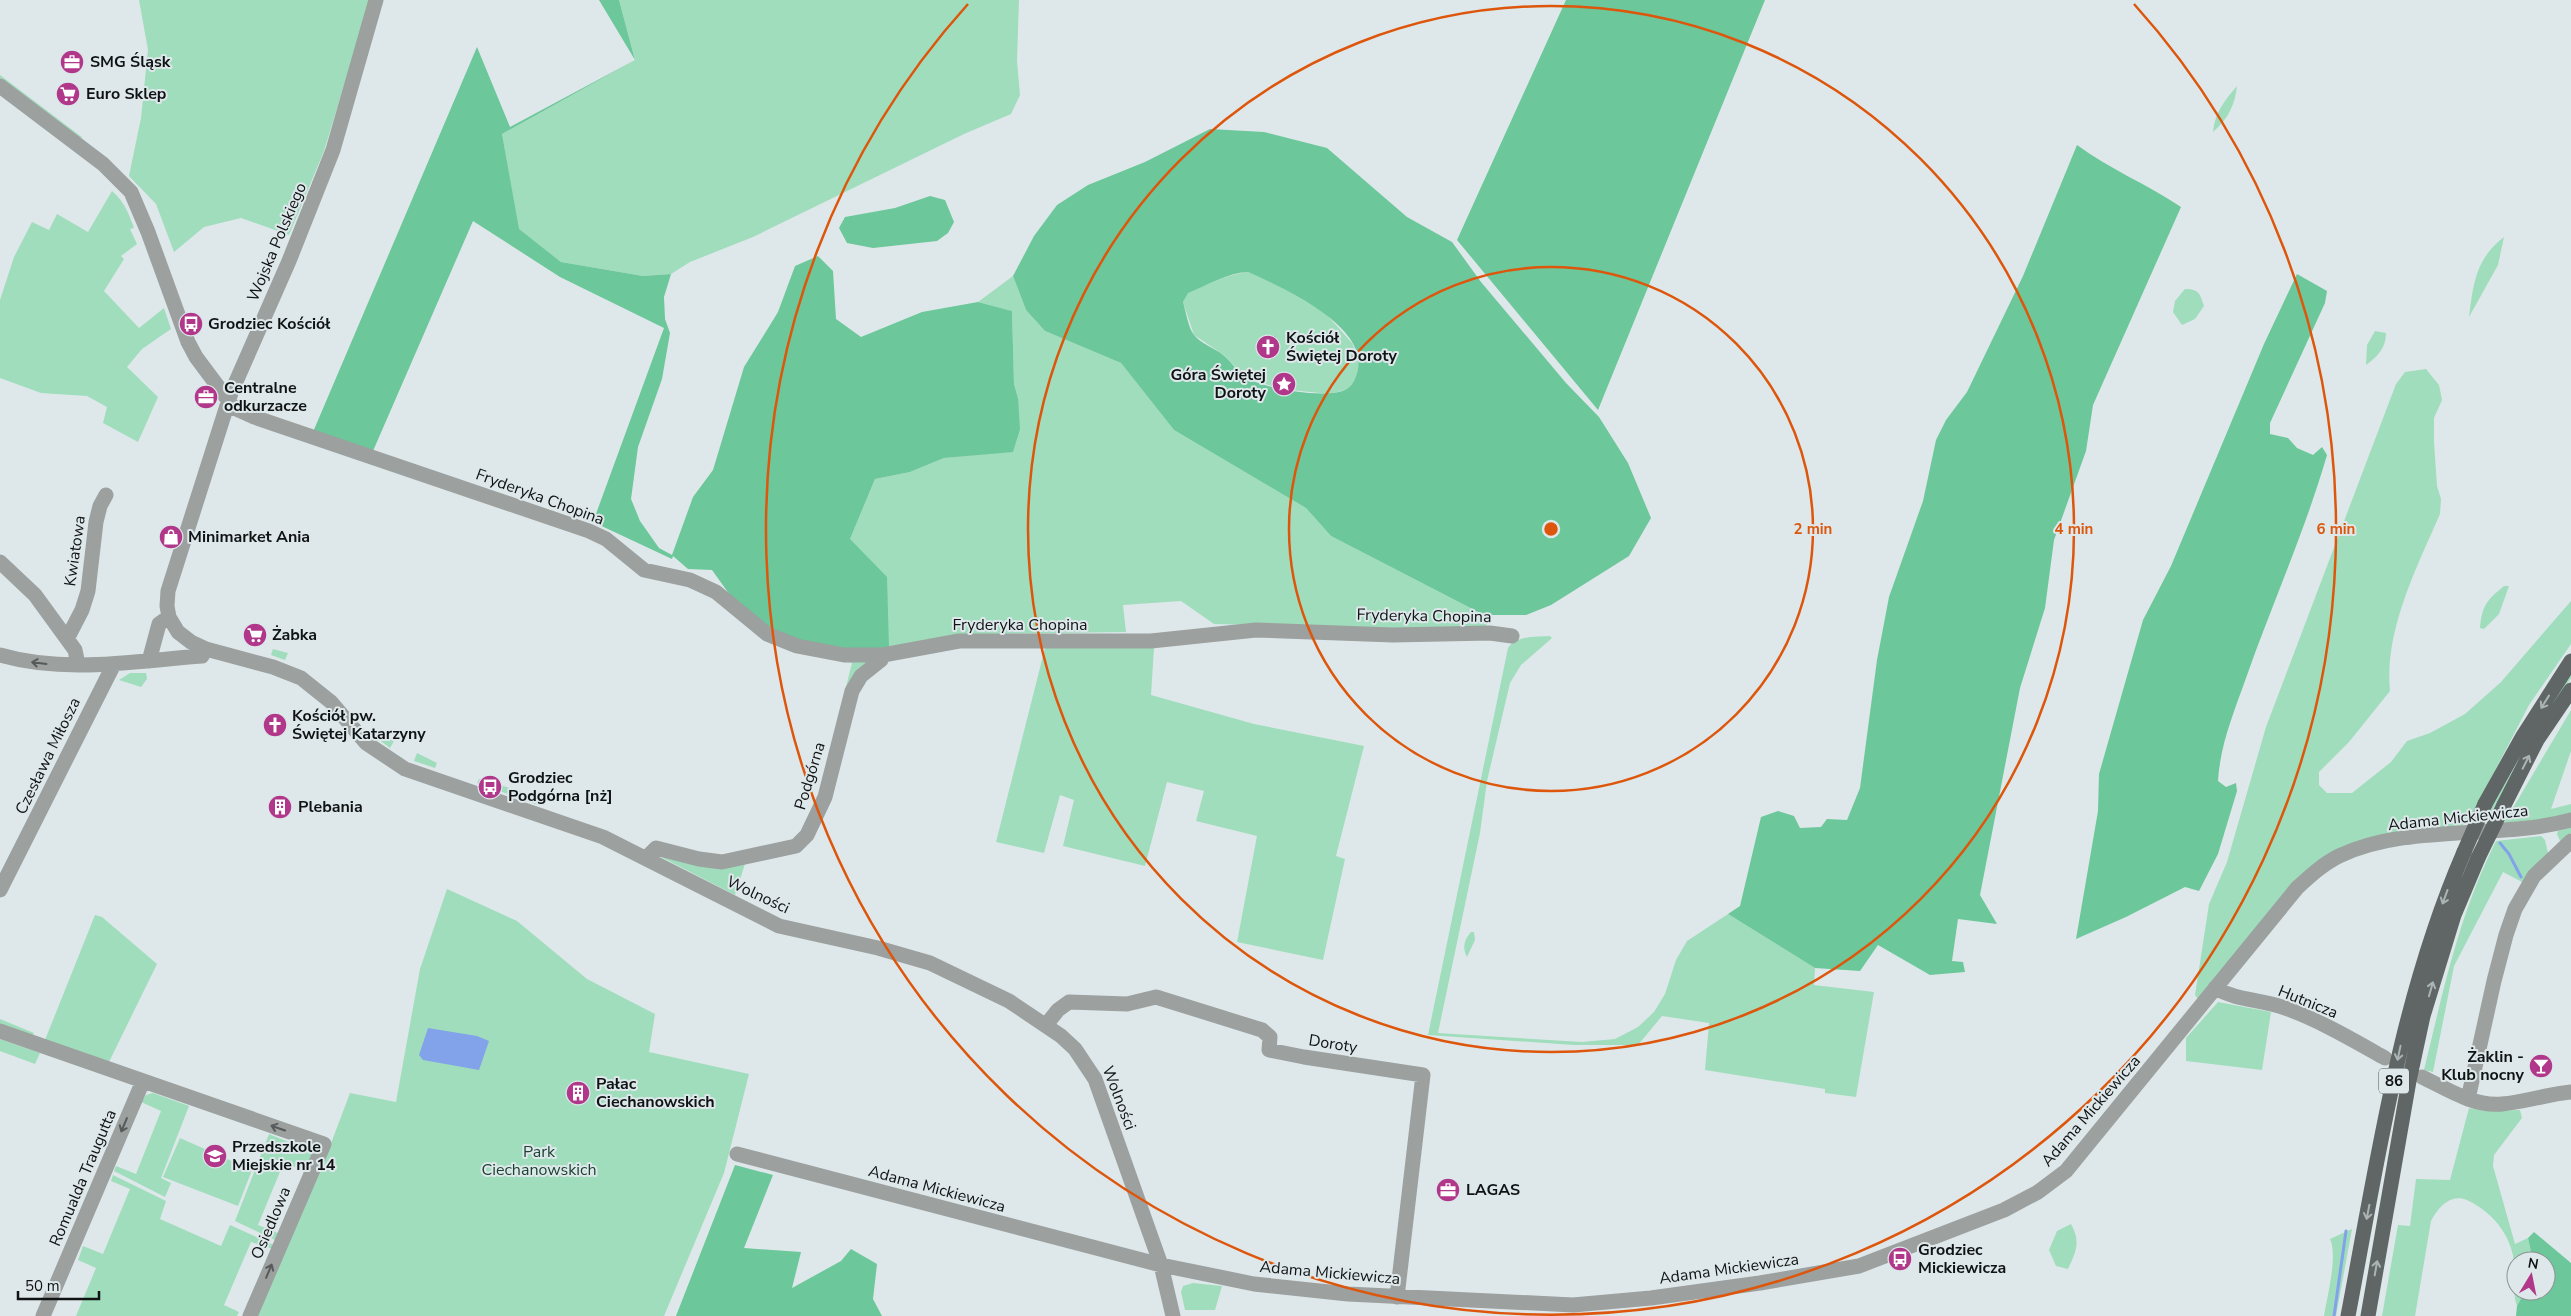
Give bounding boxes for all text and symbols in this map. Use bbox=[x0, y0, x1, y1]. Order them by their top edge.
office icon: SMG Śląsk bbox=[59, 49, 85, 75]
place label: SMG Śląsk bbox=[90, 51, 171, 73]
supermarket icon: Euro Sklep bbox=[55, 81, 81, 107]
place label: Euro Sklep bbox=[86, 83, 166, 105]
street label: Wojska Polskiego bbox=[242, 179, 312, 305]
bus stop icon: Grodziec Kościół bbox=[178, 311, 204, 337]
place label: Grodziec Kościół bbox=[208, 313, 331, 335]
place label: Kościół Świętej Doroty bbox=[1286, 327, 1397, 367]
church icon: Kościół Świętej Doroty bbox=[1255, 334, 1281, 360]
place label: Góra Świętej Doroty bbox=[1171, 364, 1267, 404]
place icon: Góra Świętej Doroty bbox=[1271, 371, 1297, 397]
place label: Centralne odkurzacze bbox=[224, 377, 307, 417]
office icon: Centralne odkurzacze bbox=[193, 384, 219, 410]
street label: Fryderyka Chopina bbox=[473, 464, 607, 530]
street label: Kwiatowa bbox=[59, 514, 91, 588]
text: 2 min bbox=[1794, 519, 1832, 539]
text: 4 min bbox=[2055, 519, 2093, 539]
text: 6 min bbox=[2317, 519, 2355, 539]
centre of rings bbox=[1542, 520, 1560, 538]
shop icon: Minimarket Ania bbox=[158, 524, 184, 550]
place label: Minimarket Ania bbox=[188, 526, 310, 548]
street label: Fryderyka Chopina bbox=[1356, 604, 1492, 628]
street label: Fryderyka Chopina bbox=[952, 614, 1088, 636]
supermarket icon: Żabka bbox=[242, 622, 268, 648]
place label: Żabka bbox=[272, 624, 317, 646]
one-way arrow bbox=[31, 658, 47, 668]
street label: Czesława Miłosza bbox=[10, 694, 86, 818]
one-way arrow bbox=[2539, 694, 2549, 708]
place label: Kościół pw. Świętej Katarzyny bbox=[292, 705, 426, 745]
church icon: Kościół pw. Świętej Katarzyny bbox=[262, 712, 288, 738]
street label: Podgórna bbox=[789, 740, 831, 812]
one-way arrow bbox=[2521, 754, 2531, 769]
place label: Grodziec Podgórna [nż] bbox=[508, 767, 613, 807]
bus stop icon: Grodziec Podgórna [nż] bbox=[477, 774, 503, 800]
building icon: Plebania bbox=[267, 794, 293, 820]
place label: Plebania bbox=[298, 796, 363, 818]
street label: Adama Mickiewicza bbox=[2387, 800, 2529, 836]
street label: Wolności bbox=[723, 871, 793, 919]
one-way arrow bbox=[2440, 889, 2449, 904]
street label: Hutnicza bbox=[2275, 980, 2341, 1024]
one-way arrow bbox=[2427, 981, 2437, 997]
street label: Doroty bbox=[1307, 1029, 1360, 1059]
one-way arrow bbox=[2394, 1044, 2404, 1060]
place label: Żaklin - Klub nocny bbox=[2441, 1046, 2525, 1086]
street label: Adama Mickiewicza bbox=[2036, 1051, 2146, 1171]
bar icon: Żaklin - Klub nocny bbox=[2528, 1053, 2554, 1079]
street label: Wolności bbox=[1097, 1063, 1141, 1133]
road number: 86 bbox=[2379, 1068, 2409, 1094]
place label: Pałac Ciechanowskich bbox=[596, 1073, 715, 1113]
building icon: Pałac Ciechanowskich bbox=[565, 1080, 591, 1106]
street label: Romualda Traugutta bbox=[44, 1106, 122, 1250]
one-way arrow bbox=[118, 1117, 128, 1132]
one-way arrow bbox=[271, 1123, 286, 1132]
place label: Przedszkole Miejskie nr 14 bbox=[232, 1136, 336, 1176]
park label: Park Ciechanowskich bbox=[481, 1141, 597, 1181]
school or university icon: Przedszkole Miejskie nr 14 bbox=[202, 1143, 228, 1169]
street label: Adama Mickiewicza bbox=[866, 1160, 1008, 1218]
office icon: LAGAS bbox=[1435, 1177, 1461, 1203]
place label: LAGAS bbox=[1466, 1179, 1520, 1201]
street label: Osiedlowa bbox=[246, 1183, 296, 1263]
one-way arrow bbox=[2363, 1204, 2372, 1220]
place label: Grodziec Mickiewicza bbox=[1918, 1239, 2006, 1279]
bus stop icon: Grodziec Mickiewicza bbox=[1887, 1246, 1913, 1272]
street label: Adama Mickiewicza bbox=[1658, 1248, 1800, 1290]
north arrow bbox=[2506, 1251, 2556, 1301]
text: N bbox=[2526, 1253, 2540, 1274]
street label: Adama Mickiewicza bbox=[1259, 1256, 1401, 1290]
one-way arrow bbox=[2372, 1260, 2381, 1276]
one-way arrow bbox=[265, 1264, 275, 1279]
scale bar bbox=[18, 1268, 99, 1300]
text: 50 m bbox=[25, 1276, 60, 1296]

